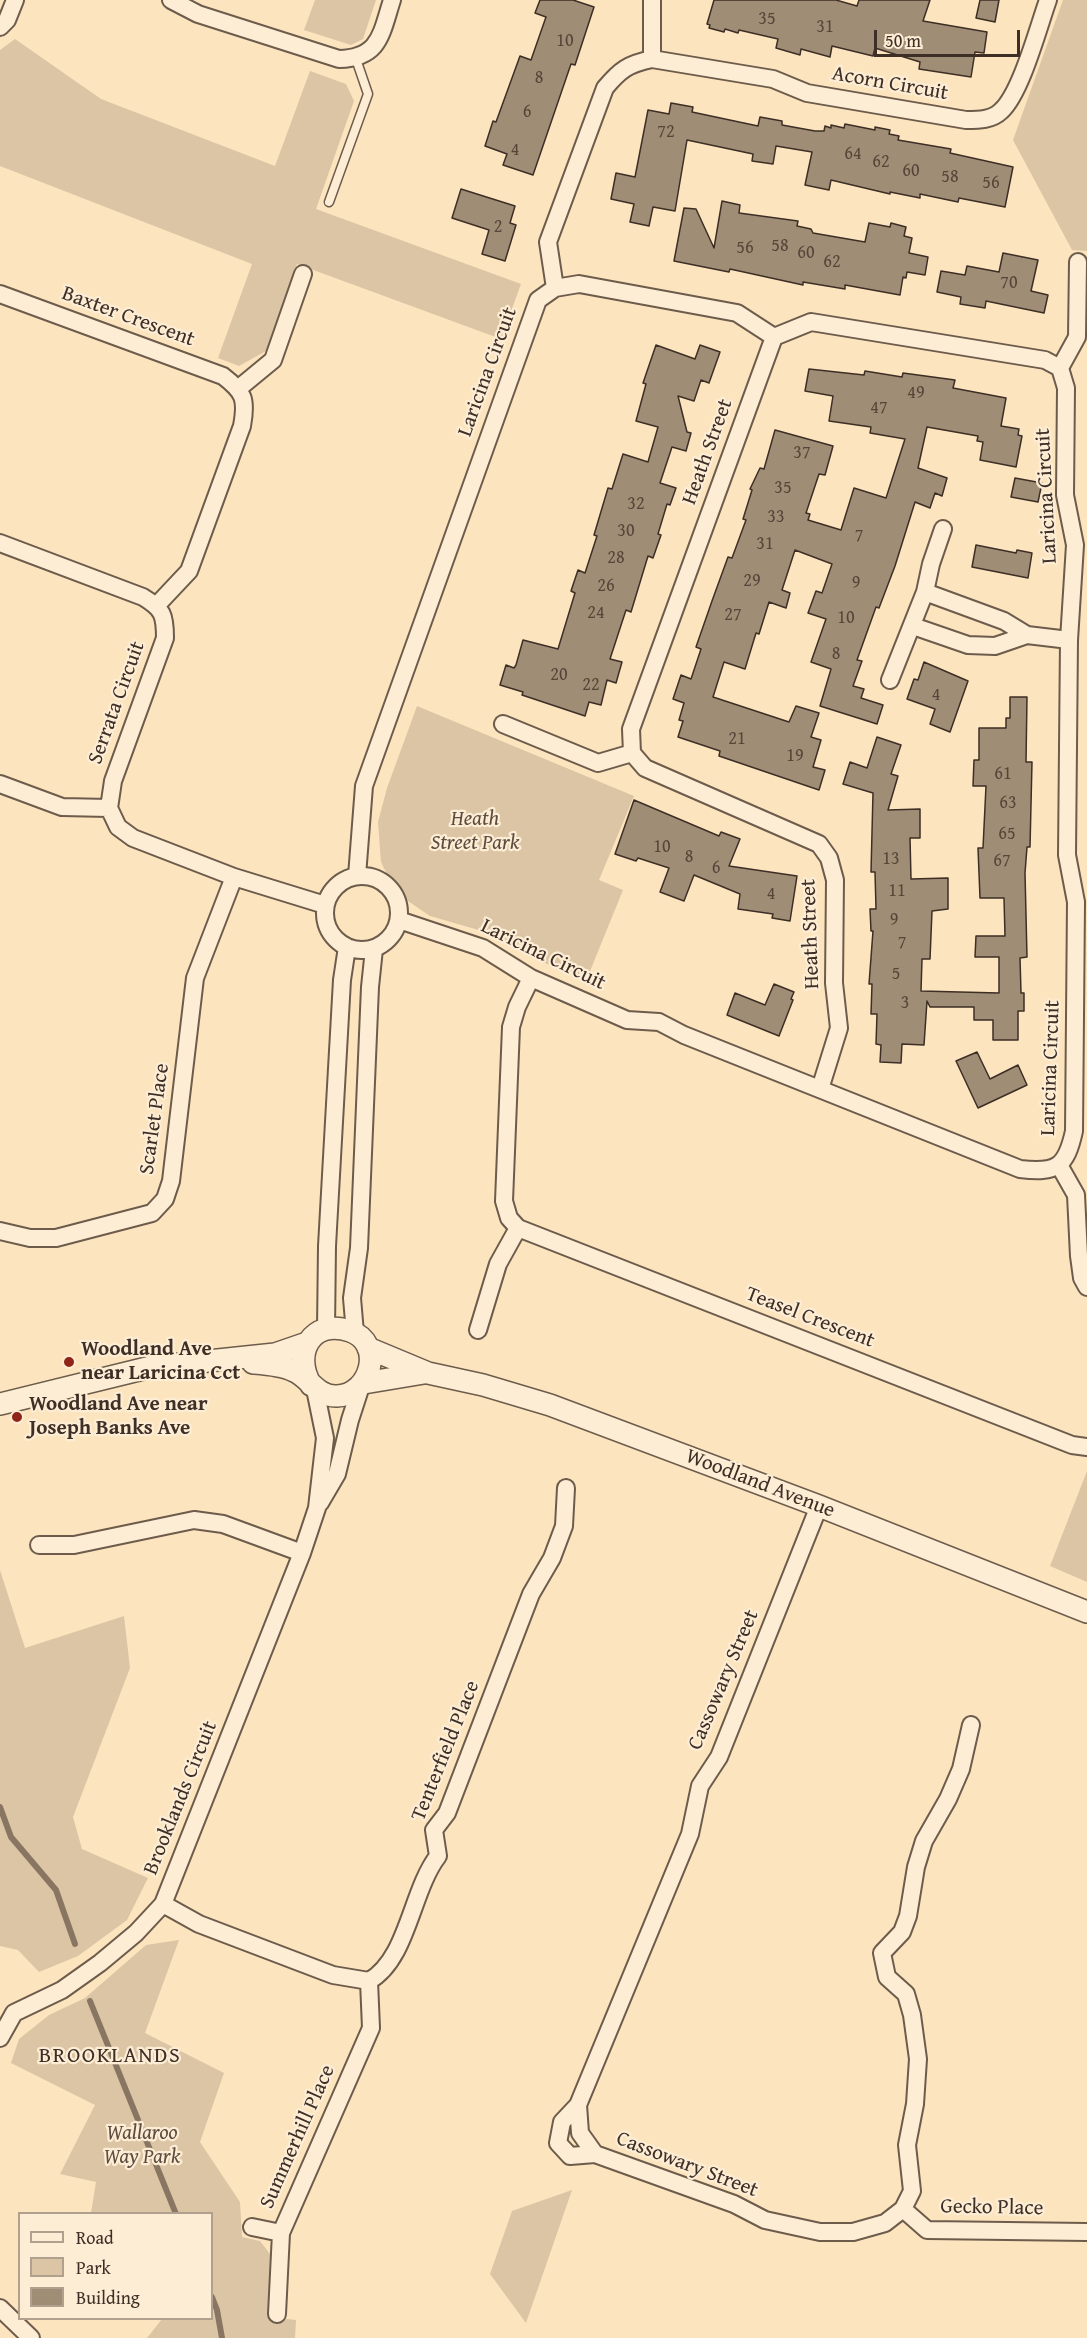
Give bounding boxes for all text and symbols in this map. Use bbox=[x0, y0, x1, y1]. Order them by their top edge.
house number: 35 bbox=[758, 8, 776, 30]
house number: 31 bbox=[816, 16, 834, 38]
scale bar bbox=[877, 18, 1022, 56]
text: 50 m bbox=[885, 27, 921, 54]
house number: 10 bbox=[556, 30, 574, 52]
street label: Acorn Circuit bbox=[830, 61, 950, 107]
house number: 8 bbox=[535, 67, 543, 89]
house number: 6 bbox=[523, 101, 531, 123]
house number: 72 bbox=[657, 121, 675, 143]
house number: 4 bbox=[511, 139, 519, 161]
house number: 64 bbox=[844, 143, 862, 165]
house number: 62 bbox=[872, 151, 890, 173]
house number: 60 bbox=[902, 160, 920, 182]
house number: 58 bbox=[941, 166, 959, 188]
house number: 56 bbox=[982, 172, 1000, 194]
house number: 2 bbox=[494, 216, 502, 238]
house number: 58 bbox=[771, 235, 789, 257]
house number: 56 bbox=[736, 237, 754, 259]
house number: 60 bbox=[797, 242, 815, 264]
house number: 62 bbox=[823, 251, 841, 273]
house number: 70 bbox=[1000, 272, 1018, 294]
street label: Baxter Crescent bbox=[58, 281, 198, 353]
street label: Laricina Circuit bbox=[453, 304, 523, 440]
house number: 49 bbox=[907, 382, 925, 404]
street label: Heath Street bbox=[677, 396, 739, 508]
house number: 47 bbox=[870, 397, 888, 419]
street label: Laricina Circuit bbox=[1031, 427, 1063, 565]
house number: 37 bbox=[793, 442, 811, 464]
house number: 35 bbox=[774, 477, 792, 499]
house number: 32 bbox=[627, 493, 645, 515]
house number: 33 bbox=[767, 506, 785, 528]
house number: 30 bbox=[617, 520, 635, 542]
house number: 7 bbox=[855, 525, 863, 547]
house number: 31 bbox=[756, 533, 774, 555]
house number: 28 bbox=[607, 547, 625, 569]
house number: 29 bbox=[743, 570, 761, 592]
house number: 9 bbox=[852, 572, 860, 594]
house number: 26 bbox=[597, 575, 615, 597]
house number: 24 bbox=[587, 602, 605, 624]
house number: 27 bbox=[724, 604, 742, 626]
house number: 10 bbox=[837, 607, 855, 629]
street label: Serrata Circuit bbox=[83, 638, 151, 768]
house number: 8 bbox=[832, 643, 840, 665]
house number: 20 bbox=[550, 664, 568, 686]
house number: 22 bbox=[582, 674, 600, 696]
house number: 4 bbox=[932, 684, 940, 706]
house number: 21 bbox=[728, 728, 746, 750]
house number: 19 bbox=[786, 745, 804, 767]
house number: 61 bbox=[994, 763, 1012, 785]
house number: 63 bbox=[999, 792, 1017, 814]
park label: Heath Street Park bbox=[431, 807, 519, 857]
house number: 65 bbox=[998, 823, 1016, 845]
house number: 10 bbox=[653, 836, 671, 858]
house number: 8 bbox=[685, 846, 693, 868]
house number: 13 bbox=[882, 848, 900, 870]
house number: 67 bbox=[993, 850, 1011, 872]
house number: 6 bbox=[712, 857, 720, 879]
street label: Heath Street bbox=[796, 878, 826, 990]
house number: 11 bbox=[888, 880, 906, 902]
house number: 4 bbox=[767, 883, 775, 905]
house number: 9 bbox=[890, 909, 898, 931]
street label: Laricina Circuit bbox=[476, 914, 610, 996]
house number: 7 bbox=[898, 932, 906, 954]
house number: 5 bbox=[892, 963, 900, 985]
house number: 3 bbox=[901, 992, 909, 1014]
street label: Laricina Circuit bbox=[1036, 1000, 1066, 1136]
street label: Scarlet Place bbox=[135, 1062, 175, 1176]
street label: Teasel Crescent bbox=[742, 1282, 878, 1354]
place label: Woodland Ave near Laricina Cct bbox=[81, 1337, 240, 1387]
marker: Woodland Ave near Laricina Cct bbox=[62, 1355, 76, 1369]
place label: Woodland Ave near Joseph Banks Ave bbox=[29, 1392, 208, 1442]
marker: Woodland Ave near Joseph Banks Ave bbox=[10, 1410, 24, 1424]
street label: Woodland Avenue bbox=[682, 1444, 838, 1524]
street label: Cassowary Street bbox=[683, 1606, 765, 1754]
street label: Tenterfield Place bbox=[406, 1677, 486, 1825]
street label: Brooklands Circuit bbox=[139, 1717, 223, 1879]
district label: BROOKLANDS bbox=[39, 2043, 181, 2069]
street label: Summerhill Place bbox=[255, 2061, 341, 2213]
park label: Wallaroo Way Park bbox=[104, 2121, 180, 2171]
street label: Cassowary Street bbox=[613, 2126, 761, 2204]
street label: Gecko Place bbox=[940, 2195, 1044, 2221]
legend bbox=[18, 2212, 213, 2320]
text: Road bbox=[76, 2224, 114, 2251]
text: Park bbox=[76, 2254, 111, 2281]
text: Building bbox=[76, 2284, 140, 2311]

